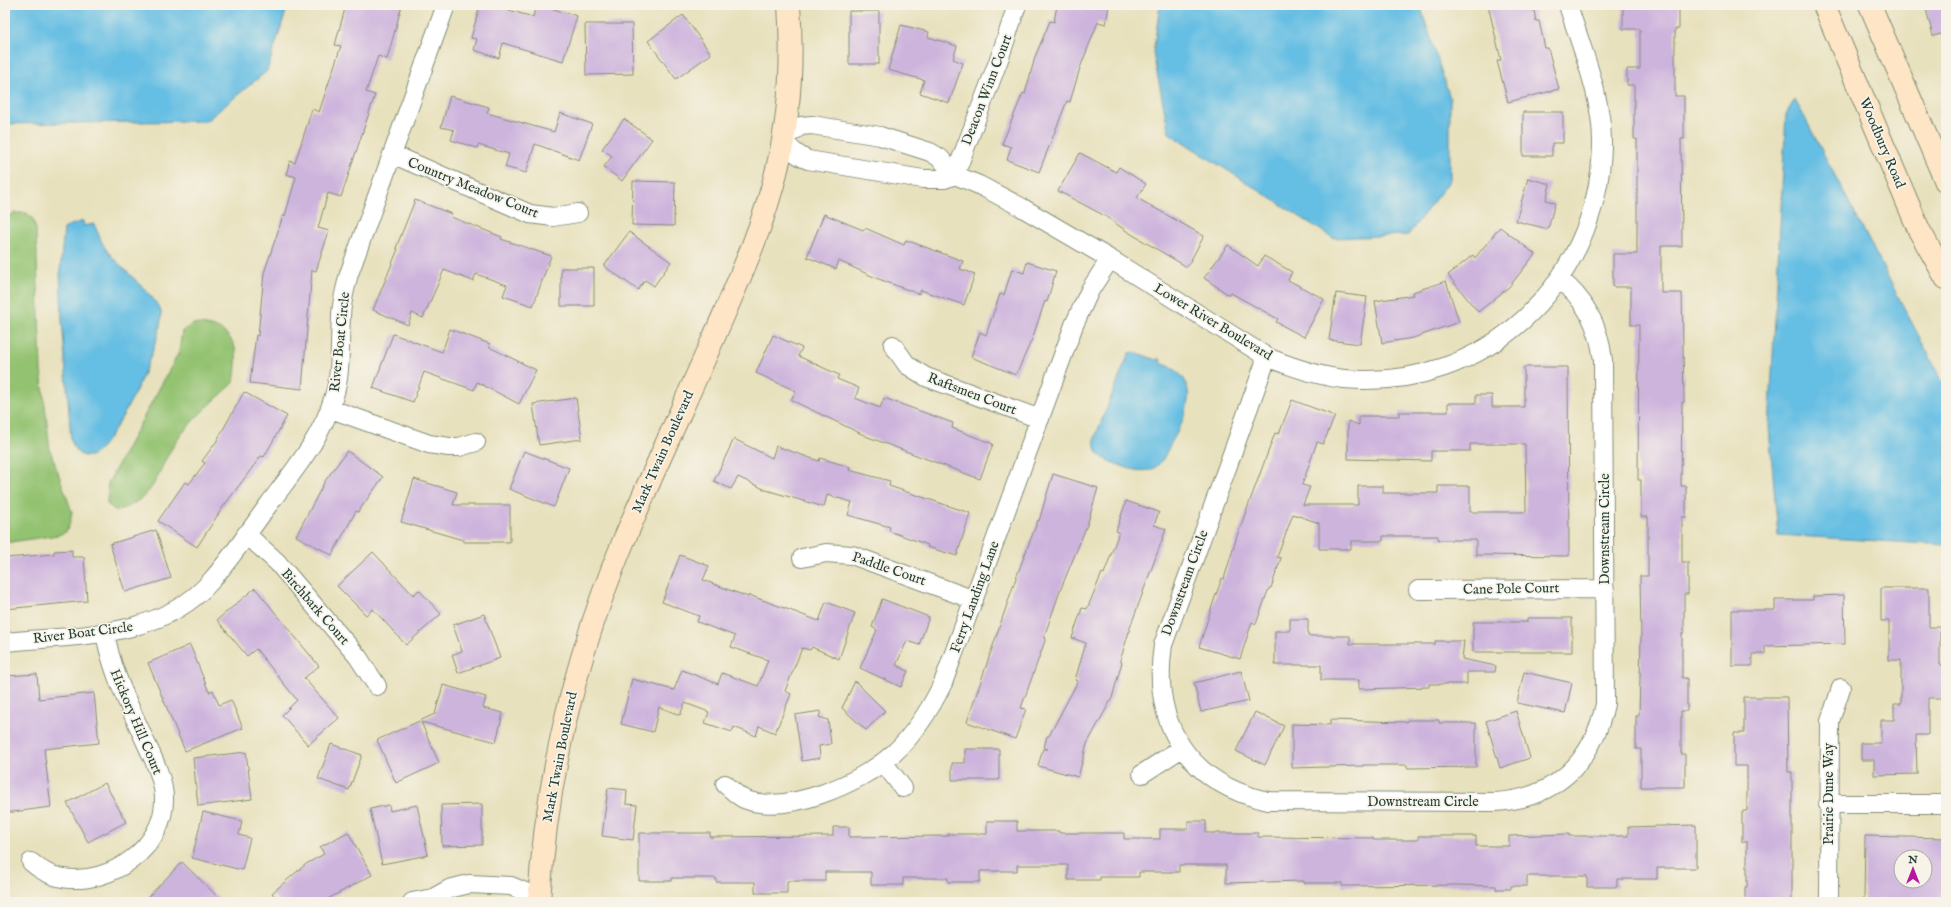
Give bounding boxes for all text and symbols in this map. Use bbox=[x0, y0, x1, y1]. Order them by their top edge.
street label: Deacon Winn Court bbox=[958, 32, 1017, 148]
street label: Woodbury Road bbox=[1855, 95, 1909, 191]
street label: Country Meadow Court bbox=[405, 154, 541, 223]
street label: Lower River Boulevard bbox=[1150, 279, 1276, 365]
street label: River Boat Circle bbox=[326, 290, 354, 393]
street label: Raftsmen Court bbox=[925, 369, 1019, 419]
street label: Mark Twain Boulevard bbox=[628, 387, 698, 516]
street label: Downstream Circle bbox=[1596, 473, 1614, 585]
street label: Downstream Circle bbox=[1157, 527, 1213, 638]
street label: Ferry Landing Lane bbox=[946, 538, 1004, 656]
street label: Paddle Court bbox=[850, 548, 928, 590]
street label: Birchbark Court bbox=[277, 565, 353, 649]
street label: Cane Pole Court bbox=[1463, 579, 1559, 599]
street label: River Boat Circle bbox=[32, 618, 135, 648]
street label: Hickory Hill Court bbox=[106, 667, 166, 778]
street label: Mark Twain Boulevard bbox=[539, 690, 582, 824]
street label: Prairie Dune Way bbox=[1820, 743, 1838, 845]
street label: Downstream Circle bbox=[1367, 793, 1479, 811]
north arrow bbox=[1893, 849, 1933, 889]
text: N bbox=[1907, 853, 1918, 867]

